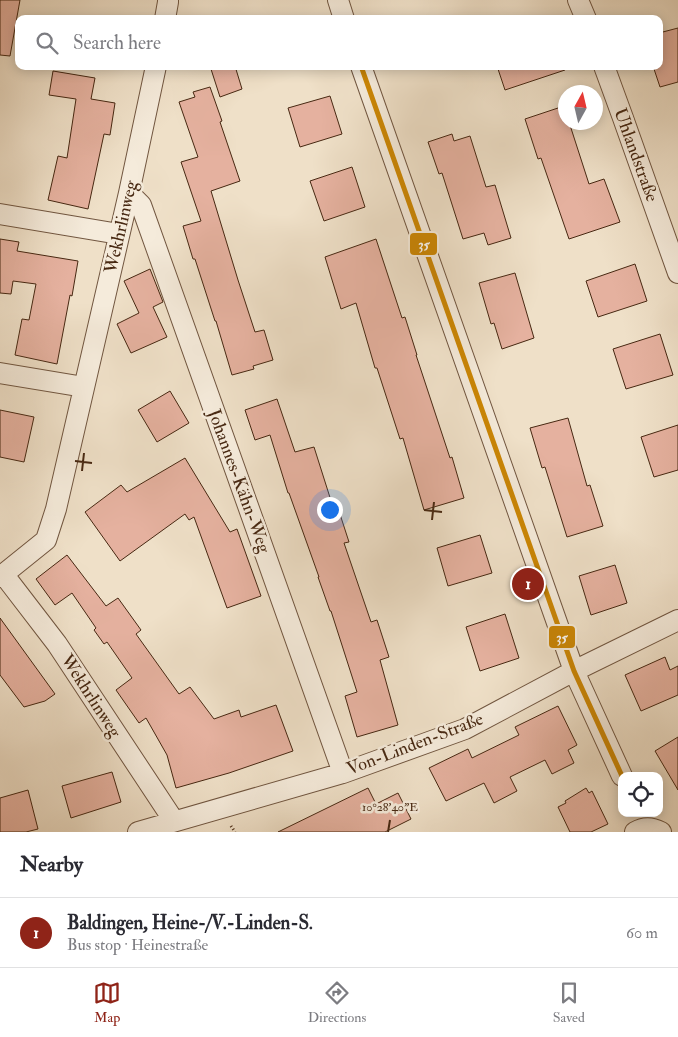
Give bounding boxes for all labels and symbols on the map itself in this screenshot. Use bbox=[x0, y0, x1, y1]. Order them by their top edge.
north arrow bbox=[558, 85, 603, 130]
street label: Uhlandstraße bbox=[608, 105, 664, 205]
street label: Wekhrlinweg bbox=[99, 177, 143, 277]
line badge: 35 bbox=[409, 232, 438, 256]
text: 35 bbox=[418, 236, 431, 253]
street label: Johannes-Kähn-Weg bbox=[202, 405, 276, 557]
your location bbox=[317, 497, 343, 523]
pin: 1 bbox=[512, 565, 544, 603]
line badge: 35 bbox=[548, 625, 576, 649]
text: 35 bbox=[556, 629, 569, 646]
street label: Wekhrlinweg bbox=[55, 649, 127, 743]
street label: Von-Linden-Straße bbox=[344, 707, 487, 781]
text: 10°28'40"E bbox=[362, 800, 418, 815]

